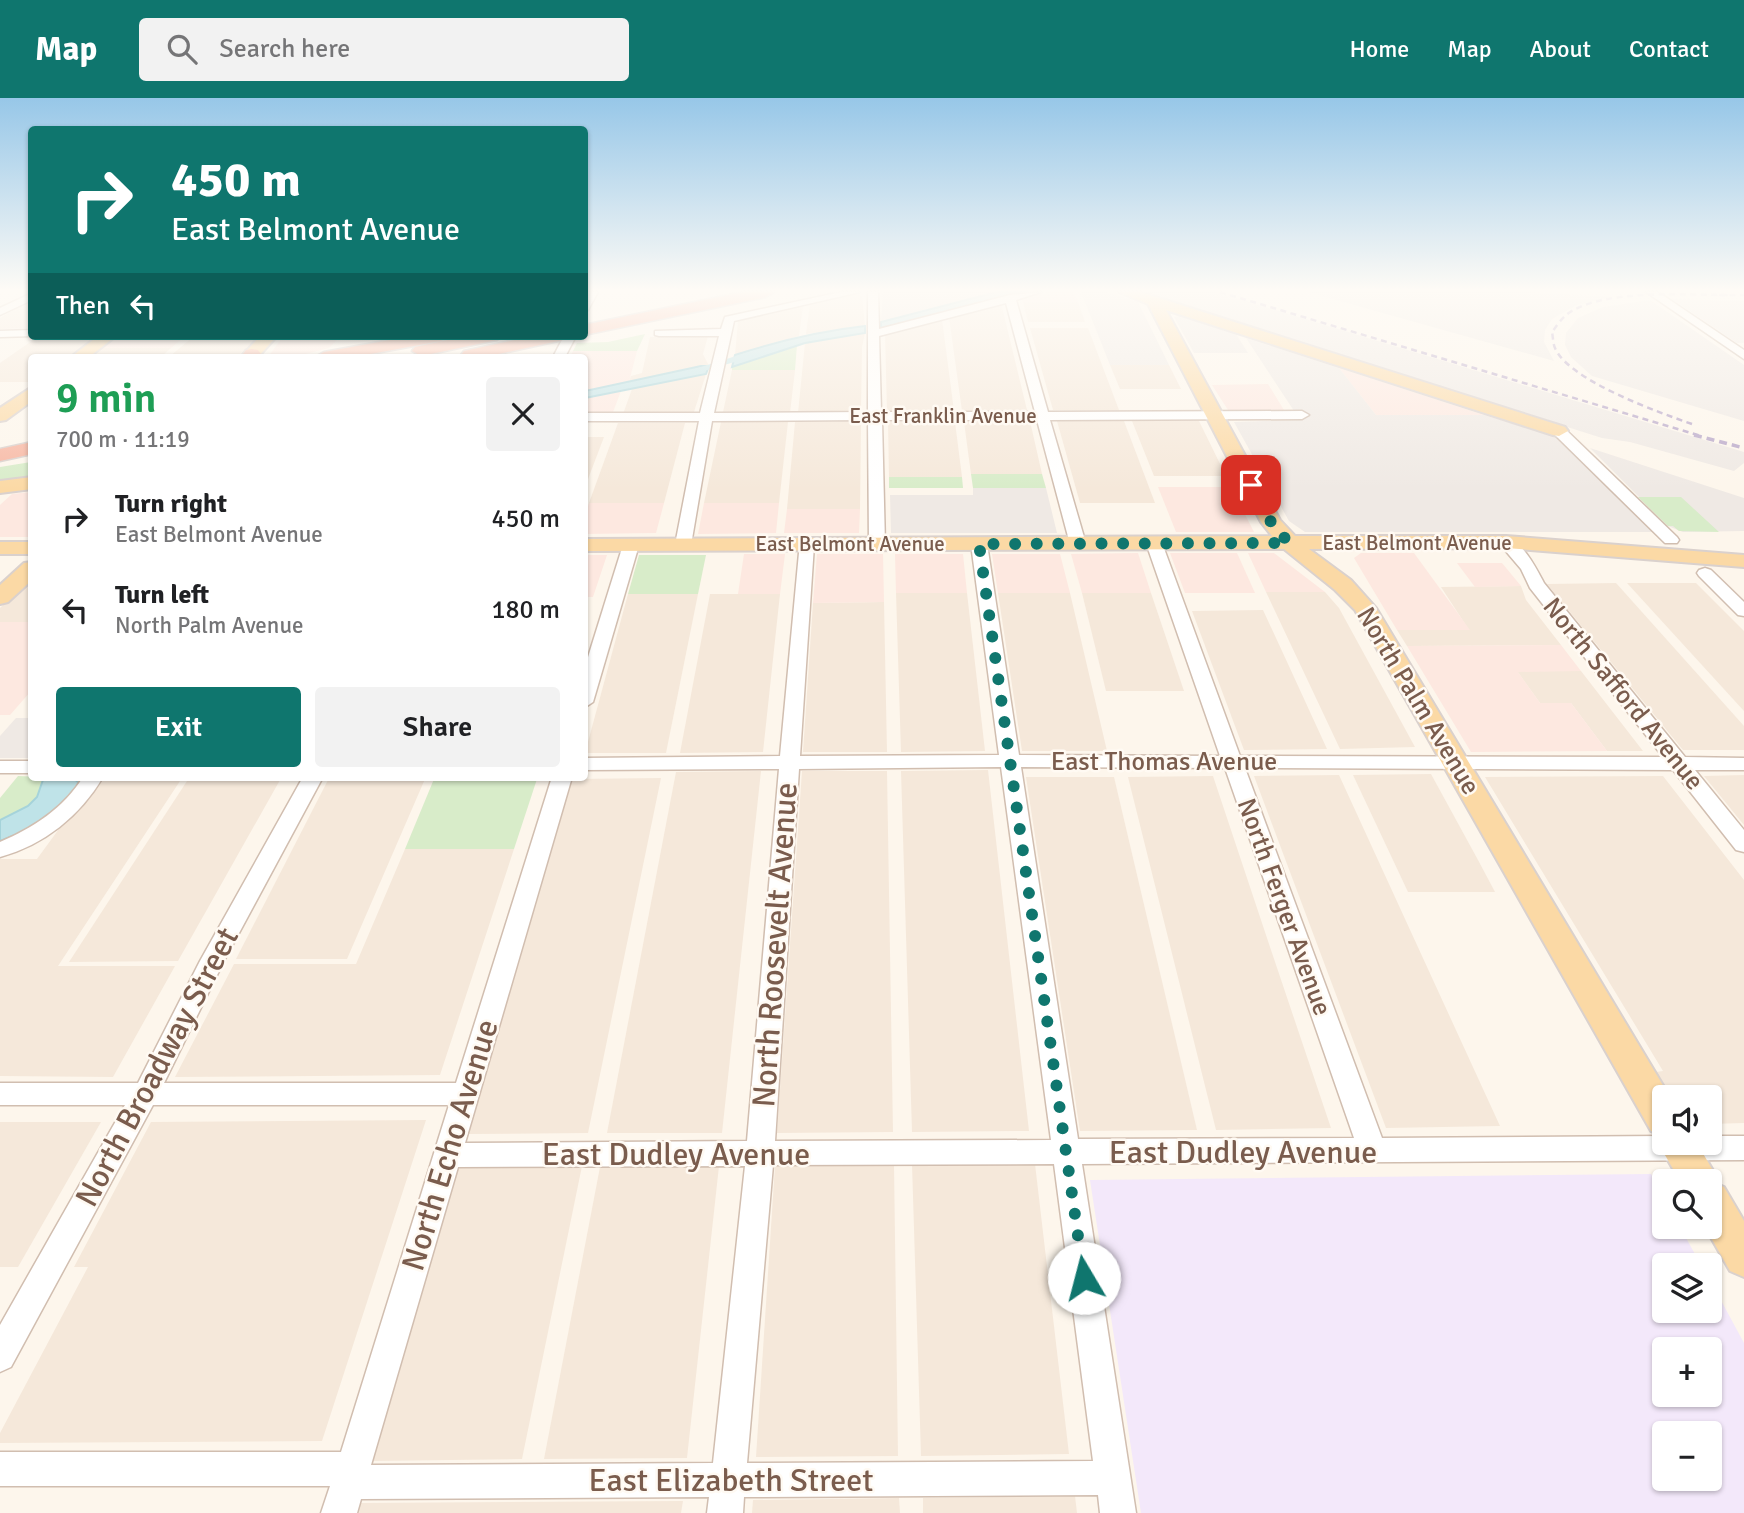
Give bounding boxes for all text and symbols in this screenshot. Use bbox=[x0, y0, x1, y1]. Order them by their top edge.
search box bbox=[139, 18, 629, 81]
text: Map bbox=[35, 29, 97, 70]
icon: search bbox=[163, 30, 201, 68]
text: Search here bbox=[219, 33, 350, 65]
text: Home bbox=[1349, 34, 1409, 64]
text: Map bbox=[1447, 34, 1492, 64]
text: About bbox=[1530, 34, 1591, 64]
text: Contact bbox=[1629, 34, 1709, 64]
text: 450 m bbox=[171, 150, 301, 210]
icon: right bbox=[56, 154, 147, 245]
text: East Belmont Avenue bbox=[171, 210, 460, 249]
icon: left bbox=[124, 287, 162, 325]
text: Then bbox=[56, 290, 110, 322]
text: 9 min bbox=[56, 373, 157, 424]
button: close bbox=[486, 377, 560, 451]
street label: East Franklin Avenue bbox=[849, 403, 1037, 429]
text: 700 m · 11:19 bbox=[56, 425, 190, 454]
pin bbox=[1221, 455, 1281, 515]
icon: arrive bbox=[1232, 466, 1270, 504]
text: Turn right bbox=[115, 488, 227, 520]
icon: right bbox=[56, 500, 94, 538]
text: 450 m bbox=[491, 503, 560, 535]
text: East Belmont Avenue bbox=[115, 520, 323, 549]
street label: East Belmont Avenue bbox=[1322, 530, 1512, 556]
street label: East Belmont Avenue bbox=[755, 531, 945, 557]
text: Turn left bbox=[115, 579, 209, 611]
icon: left bbox=[56, 591, 94, 629]
street label: North Safford Avenue bbox=[1536, 591, 1710, 797]
text: 180 m bbox=[491, 594, 560, 626]
street label: North Palm Avenue bbox=[1349, 601, 1487, 801]
text: North Palm Avenue bbox=[115, 611, 303, 640]
button: Exit bbox=[56, 687, 301, 767]
button: Share bbox=[315, 687, 560, 767]
street label: East Thomas Avenue bbox=[1051, 746, 1277, 778]
street label: North Roosevelt Avenue bbox=[744, 781, 806, 1109]
street label: North Ferger Avenue bbox=[1230, 794, 1338, 1020]
street label: North Broadway Street bbox=[67, 921, 247, 1213]
street label: North Echo Avenue bbox=[393, 1015, 507, 1275]
map controls bbox=[1652, 1085, 1722, 1491]
button: sound bbox=[1652, 1085, 1722, 1155]
street label: East Dudley Avenue bbox=[1109, 1133, 1377, 1172]
street label: East Dudley Avenue bbox=[542, 1135, 810, 1174]
button: search bbox=[1652, 1169, 1722, 1239]
position arrow bbox=[1047, 1241, 1121, 1315]
button: layers bbox=[1652, 1253, 1722, 1323]
button: + bbox=[1652, 1337, 1722, 1407]
button: − bbox=[1652, 1421, 1722, 1491]
street label: East Elizabeth Street bbox=[589, 1461, 873, 1500]

